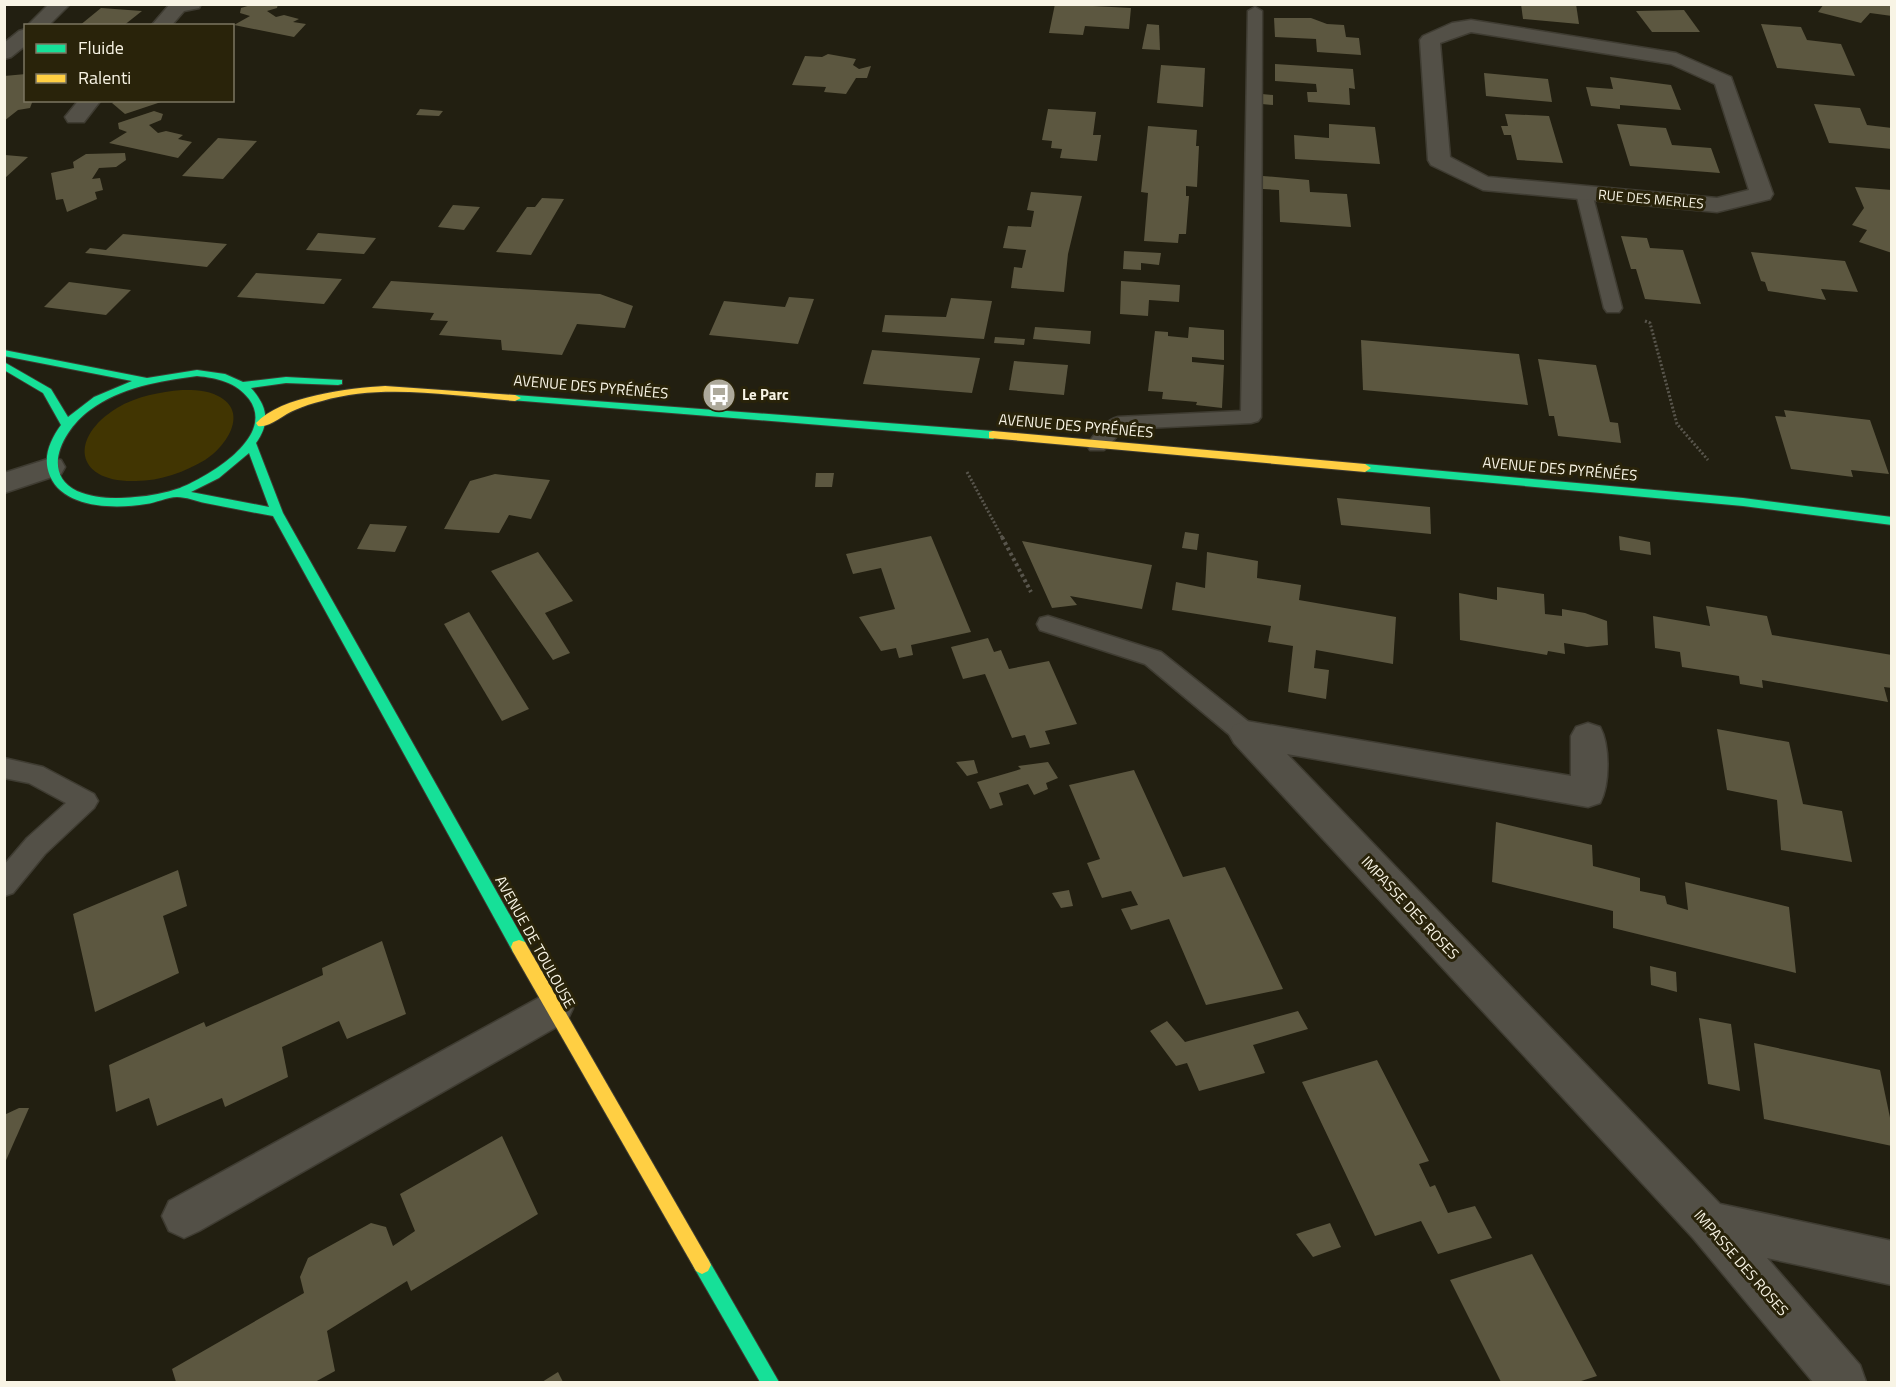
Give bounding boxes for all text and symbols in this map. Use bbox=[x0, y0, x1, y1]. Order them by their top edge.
legend bbox=[24, 24, 234, 102]
text: Fluide bbox=[78, 34, 124, 61]
text: Ralenti bbox=[78, 64, 131, 91]
street label: RUE DES MERLES bbox=[1597, 183, 1705, 214]
street label: AVENUE DES PYRÉNÉES bbox=[513, 368, 669, 405]
bus stop icon: Le Parc bbox=[701, 377, 737, 413]
place label: Le Parc bbox=[742, 383, 789, 406]
street label: AVENUE DES PYRÉNÉES bbox=[998, 407, 1154, 444]
street label: AVENUE DES PYRÉNÉES bbox=[1482, 450, 1638, 487]
street label: IMPASSE DES ROSES bbox=[1356, 851, 1465, 965]
street label: AVENUE DE TOULOUSE bbox=[489, 871, 581, 1012]
street label: IMPASSE DES ROSES bbox=[1689, 1204, 1794, 1321]

